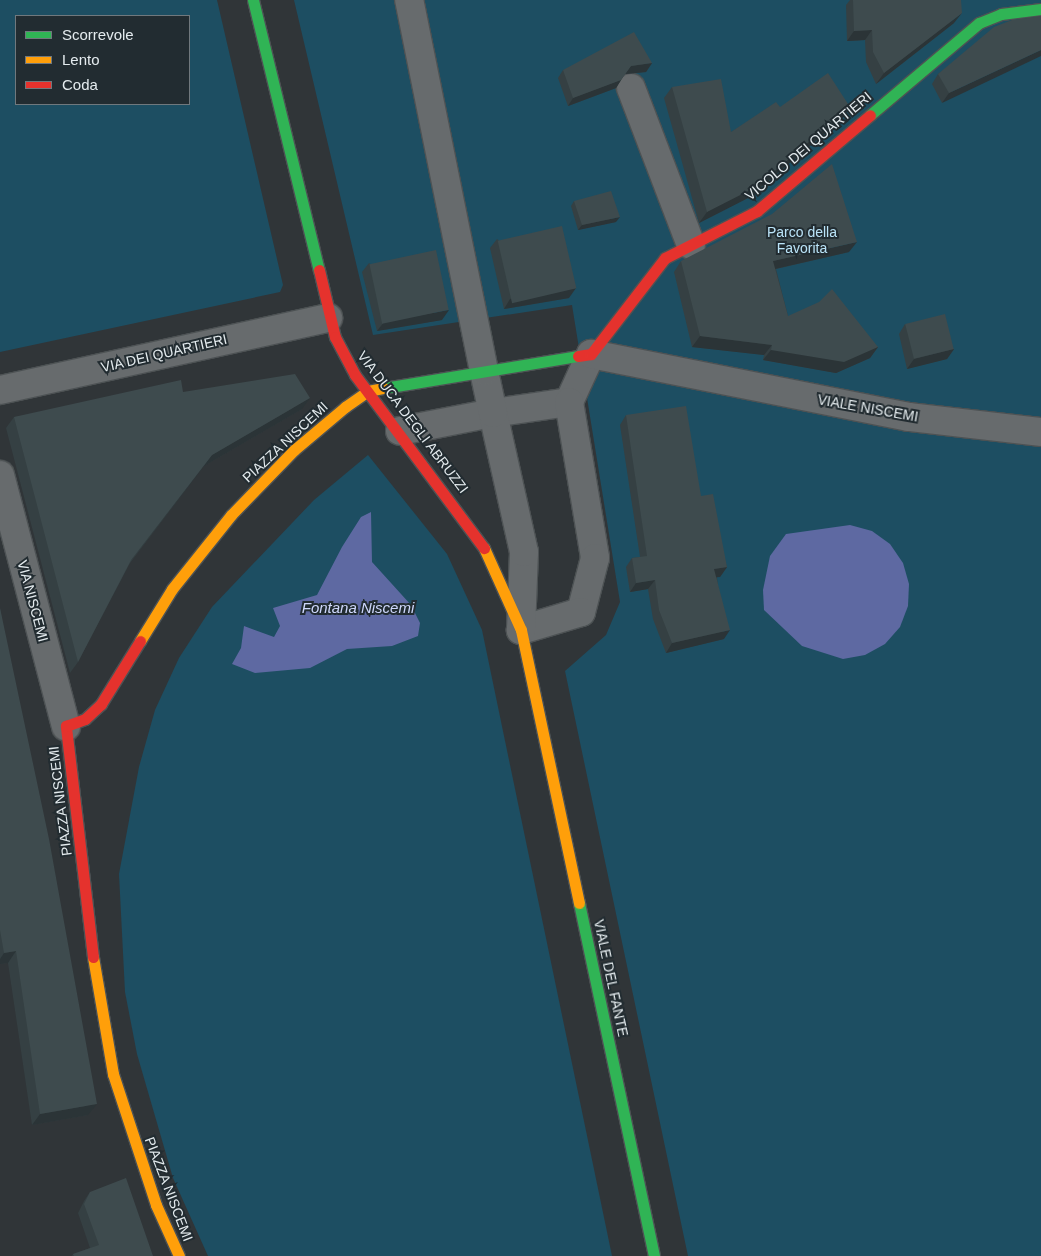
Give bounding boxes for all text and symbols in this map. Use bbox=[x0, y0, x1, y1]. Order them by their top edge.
legend bbox=[15, 15, 190, 105]
text: Scorrevole bbox=[62, 26, 134, 43]
text: Lento bbox=[62, 51, 100, 68]
text: Coda bbox=[62, 76, 98, 93]
street label: VICOLO DEI QUARTIERI bbox=[741, 88, 875, 204]
park label: Parco della Favorita bbox=[767, 224, 837, 256]
street label: VIA DEI QUARTIERI bbox=[99, 330, 229, 376]
street label: VIA DUCA DEGLI ABRUZZI bbox=[353, 347, 473, 497]
street label: VIALE NISCEMI bbox=[816, 391, 920, 425]
street label: PIAZZA NISCEMI bbox=[239, 398, 331, 486]
street label: VIA NISCEMI bbox=[14, 558, 52, 644]
water label: Fontana Niscemi bbox=[302, 599, 414, 617]
street label: PIAZZA NISCEMI bbox=[45, 745, 75, 857]
street label: VIALE DEL FANTE bbox=[590, 918, 632, 1038]
street label: PIAZZA NISCEMI bbox=[141, 1134, 197, 1244]

